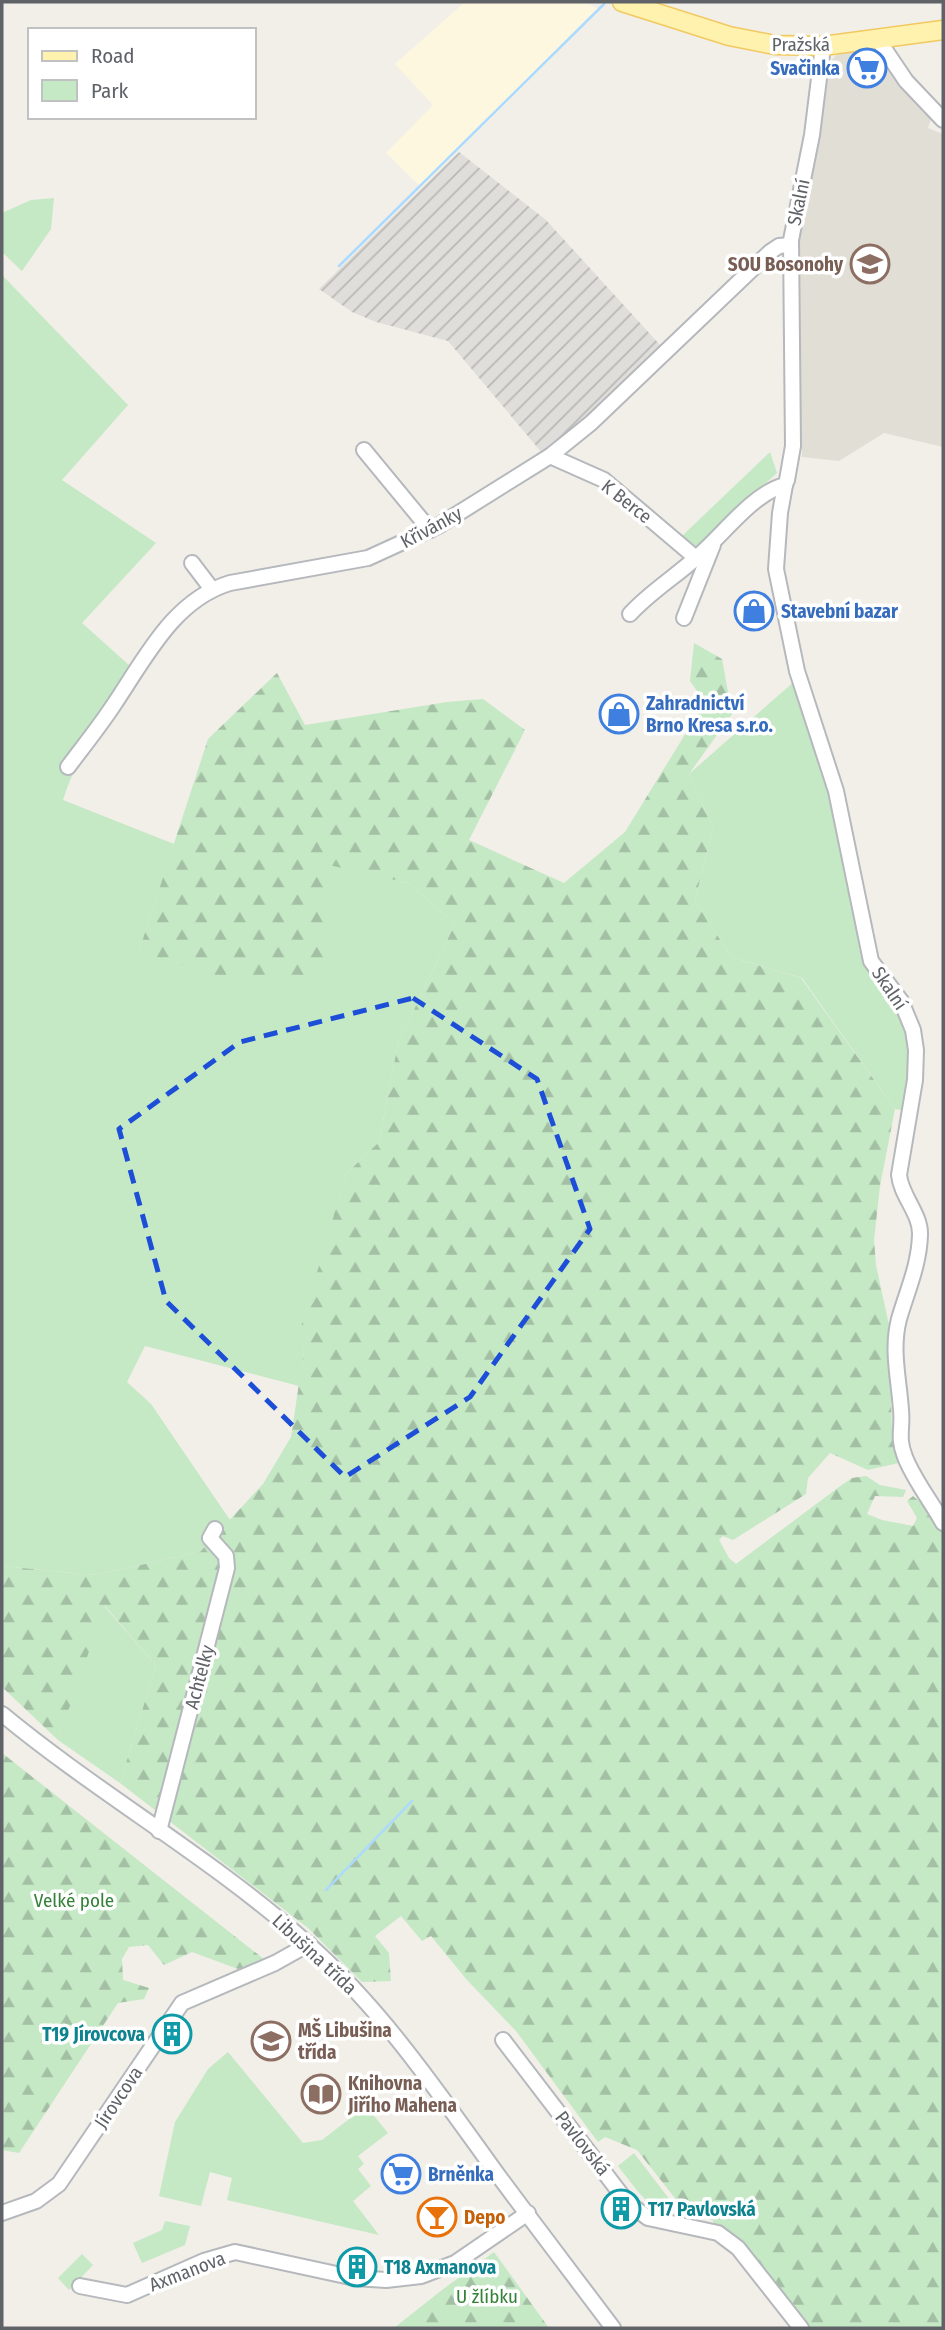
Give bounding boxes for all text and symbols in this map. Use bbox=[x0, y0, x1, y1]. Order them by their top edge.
legend bbox=[28, 28, 256, 119]
street label: Pražská bbox=[772, 33, 830, 56]
text: Road bbox=[91, 43, 135, 69]
supermarket icon: Svačinka bbox=[846, 47, 888, 89]
place label: Svačinka bbox=[770, 57, 840, 80]
text: Park bbox=[91, 78, 129, 104]
street label: Skalní bbox=[782, 177, 815, 227]
school or university icon: SOU Bosonohy bbox=[849, 243, 891, 285]
place label: SOU Bosonohy bbox=[728, 253, 844, 276]
street label: K Berce bbox=[597, 475, 656, 528]
street label: Křivánky bbox=[397, 501, 466, 553]
shop icon: Stavební bazar bbox=[733, 590, 775, 632]
place label: Stavební bazar bbox=[781, 600, 899, 623]
place label: Zahradnictví Brno Kresa s.r.o. bbox=[646, 692, 773, 737]
shop icon: Zahradnictví Brno Kresa s.r.o. bbox=[598, 693, 640, 735]
street label: Skalní bbox=[867, 962, 912, 1014]
street label: Achtelky bbox=[180, 1642, 219, 1712]
park label: Velké pole bbox=[34, 1889, 114, 1912]
street label: Libušina třída bbox=[268, 1909, 362, 1999]
building icon: T19 Jírovcova bbox=[151, 2013, 193, 2055]
place label: MŠ Libušina třída bbox=[298, 2017, 392, 2064]
school or university icon: MŠ Libušina třída bbox=[250, 2020, 292, 2062]
place label: T19 Jírovcova bbox=[42, 2023, 145, 2046]
street label: Jírovcova bbox=[89, 2062, 147, 2133]
place label: Knihovna Jiřího Mahena bbox=[347, 2072, 457, 2117]
library icon: Knihovna Jiřího Mahena bbox=[300, 2073, 342, 2115]
street label: Pavlovská bbox=[550, 2106, 615, 2180]
supermarket icon: Brněnka bbox=[380, 2153, 422, 2195]
place label: Brněnka bbox=[428, 2163, 494, 2186]
building icon: T17 Pavlovská bbox=[600, 2188, 642, 2230]
bar icon: Depo bbox=[416, 2196, 458, 2238]
place label: T17 Pavlovská bbox=[648, 2198, 756, 2221]
place label: Depo bbox=[464, 2206, 505, 2229]
street label: Axmanova bbox=[146, 2246, 228, 2296]
building icon: T18 Axmanova bbox=[336, 2246, 378, 2288]
place label: T18 Axmanova bbox=[384, 2256, 496, 2279]
park label: U žlíbku bbox=[456, 2285, 518, 2308]

